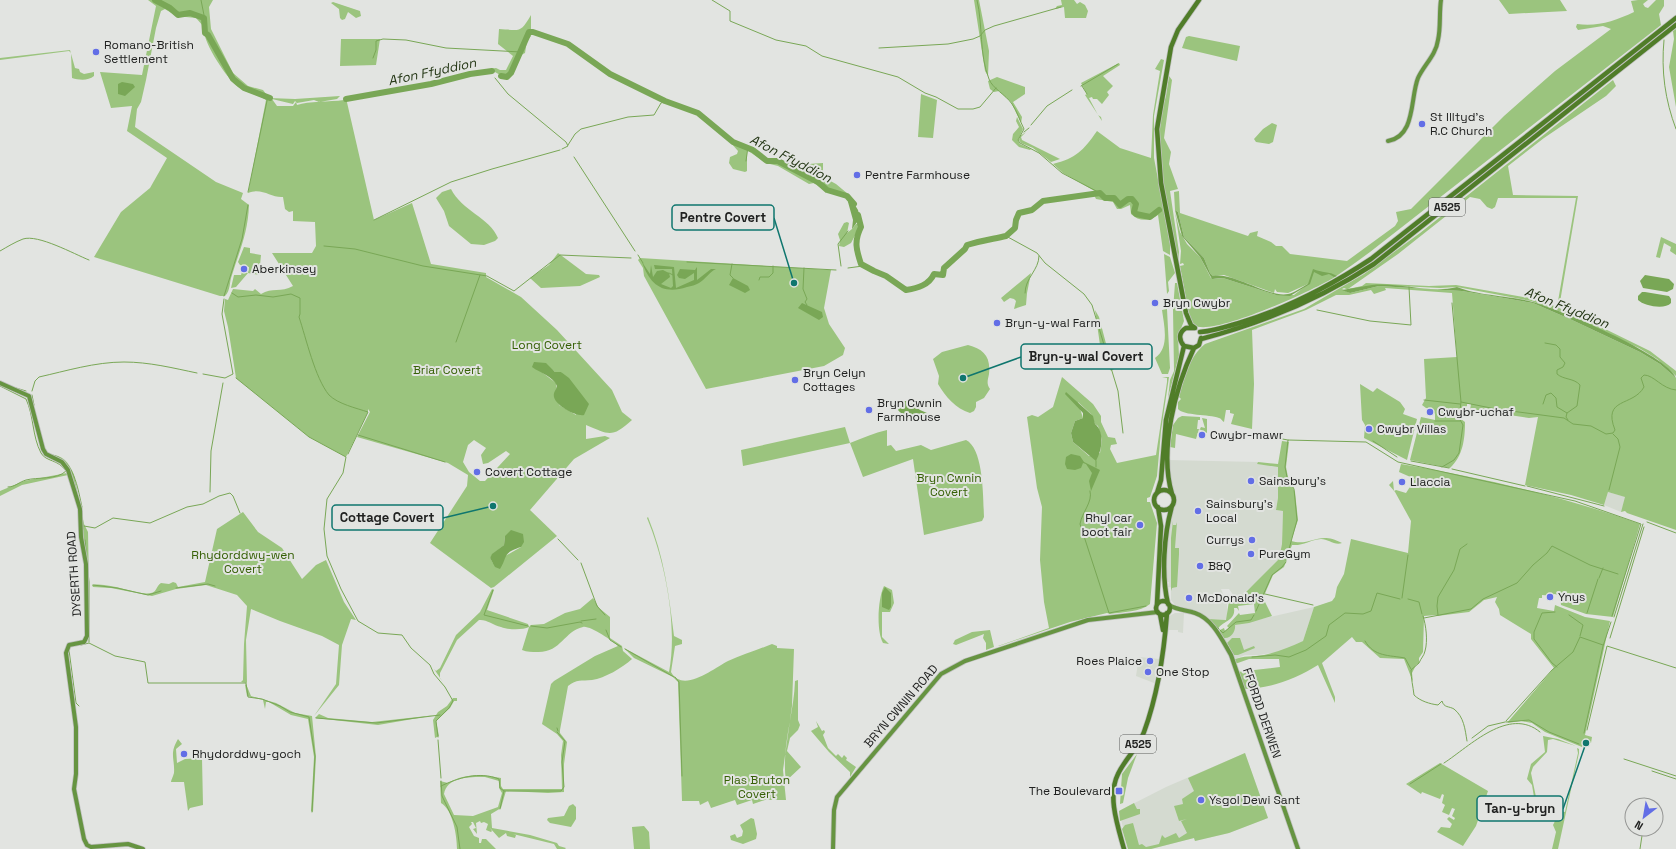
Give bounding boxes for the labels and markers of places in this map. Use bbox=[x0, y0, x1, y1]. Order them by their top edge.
place label: Romano-British Settlement bbox=[104, 37, 194, 67]
marker: Romano-British Settlement bbox=[91, 47, 101, 57]
place label: St Illtyd's R.C Church bbox=[1430, 109, 1492, 139]
marker: St Illtyd's R.C Church bbox=[1417, 119, 1427, 129]
place label: Pentre Farmhouse bbox=[865, 167, 970, 183]
marker: Pentre Farmhouse bbox=[852, 170, 862, 180]
callout: Pentre Covert bbox=[672, 205, 774, 230]
place label: Aberkinsey bbox=[252, 261, 316, 277]
marker: Aberkinsey bbox=[239, 264, 249, 274]
place label: Bryn Cwybr bbox=[1163, 295, 1231, 311]
marker: Bryn Cwybr bbox=[1150, 298, 1160, 308]
place label: Bryn-y-wal Farm bbox=[1005, 315, 1101, 331]
marker: Bryn-y-wal Farm bbox=[992, 318, 1002, 328]
callout: Bryn-y-wal Covert bbox=[1021, 344, 1152, 369]
place label: Bryn Celyn Cottages bbox=[803, 365, 866, 395]
marker: Bryn Celyn Cottages bbox=[790, 375, 800, 385]
place label: Bryn Cwnin Farmhouse bbox=[877, 395, 942, 425]
place label: Cwybr-uchaf bbox=[1438, 404, 1514, 420]
marker: Bryn Cwnin Farmhouse bbox=[864, 405, 874, 415]
marker: Cwybr-uchaf bbox=[1425, 407, 1435, 417]
place label: Cwybr Villas bbox=[1377, 421, 1446, 437]
marker: Cwybr Villas bbox=[1364, 424, 1374, 434]
place label: Cwybr-mawr bbox=[1210, 427, 1284, 443]
marker: Cwybr-mawr bbox=[1197, 430, 1207, 440]
place label: Covert Cottage bbox=[485, 464, 572, 480]
marker: Covert Cottage bbox=[472, 467, 482, 477]
place label: Sainsbury's bbox=[1259, 473, 1326, 489]
place label: Llaccia bbox=[1410, 474, 1451, 490]
marker: Sainsbury's bbox=[1246, 476, 1256, 486]
marker: Llaccia bbox=[1397, 477, 1407, 487]
place label: Sainsbury's Local bbox=[1206, 496, 1273, 526]
callout: Cottage Covert bbox=[332, 505, 443, 530]
marker: Sainsbury's Local bbox=[1193, 506, 1203, 516]
place label: Rhyl car boot fair bbox=[1082, 510, 1132, 540]
marker: Rhyl car boot fair bbox=[1135, 520, 1145, 530]
place label: Currys bbox=[1206, 532, 1244, 548]
marker: Currys bbox=[1247, 535, 1257, 545]
place label: PureGym bbox=[1259, 546, 1311, 562]
marker: PureGym bbox=[1246, 549, 1256, 559]
place label: B&Q bbox=[1208, 558, 1231, 574]
marker: B&Q bbox=[1195, 561, 1205, 571]
place label: Ynys bbox=[1558, 589, 1585, 605]
place label: McDonald's bbox=[1197, 590, 1264, 606]
marker: Ynys bbox=[1545, 592, 1555, 602]
marker: McDonald's bbox=[1184, 593, 1194, 603]
place label: Roes Plaice bbox=[1076, 653, 1142, 669]
marker: Roes Plaice bbox=[1145, 656, 1155, 666]
place label: One Stop bbox=[1156, 664, 1210, 680]
marker: One Stop bbox=[1143, 667, 1153, 677]
place label: Rhydorddwy-goch bbox=[192, 746, 301, 762]
marker: Rhydorddwy-goch bbox=[179, 749, 189, 759]
place label: The Boulevard bbox=[1029, 783, 1111, 799]
marker: The Boulevard bbox=[1114, 786, 1124, 796]
place label: Ysgol Dewi Sant bbox=[1209, 792, 1300, 808]
marker: Ysgol Dewi Sant bbox=[1196, 795, 1206, 805]
callout: Tan-y-bryn bbox=[1477, 796, 1563, 821]

